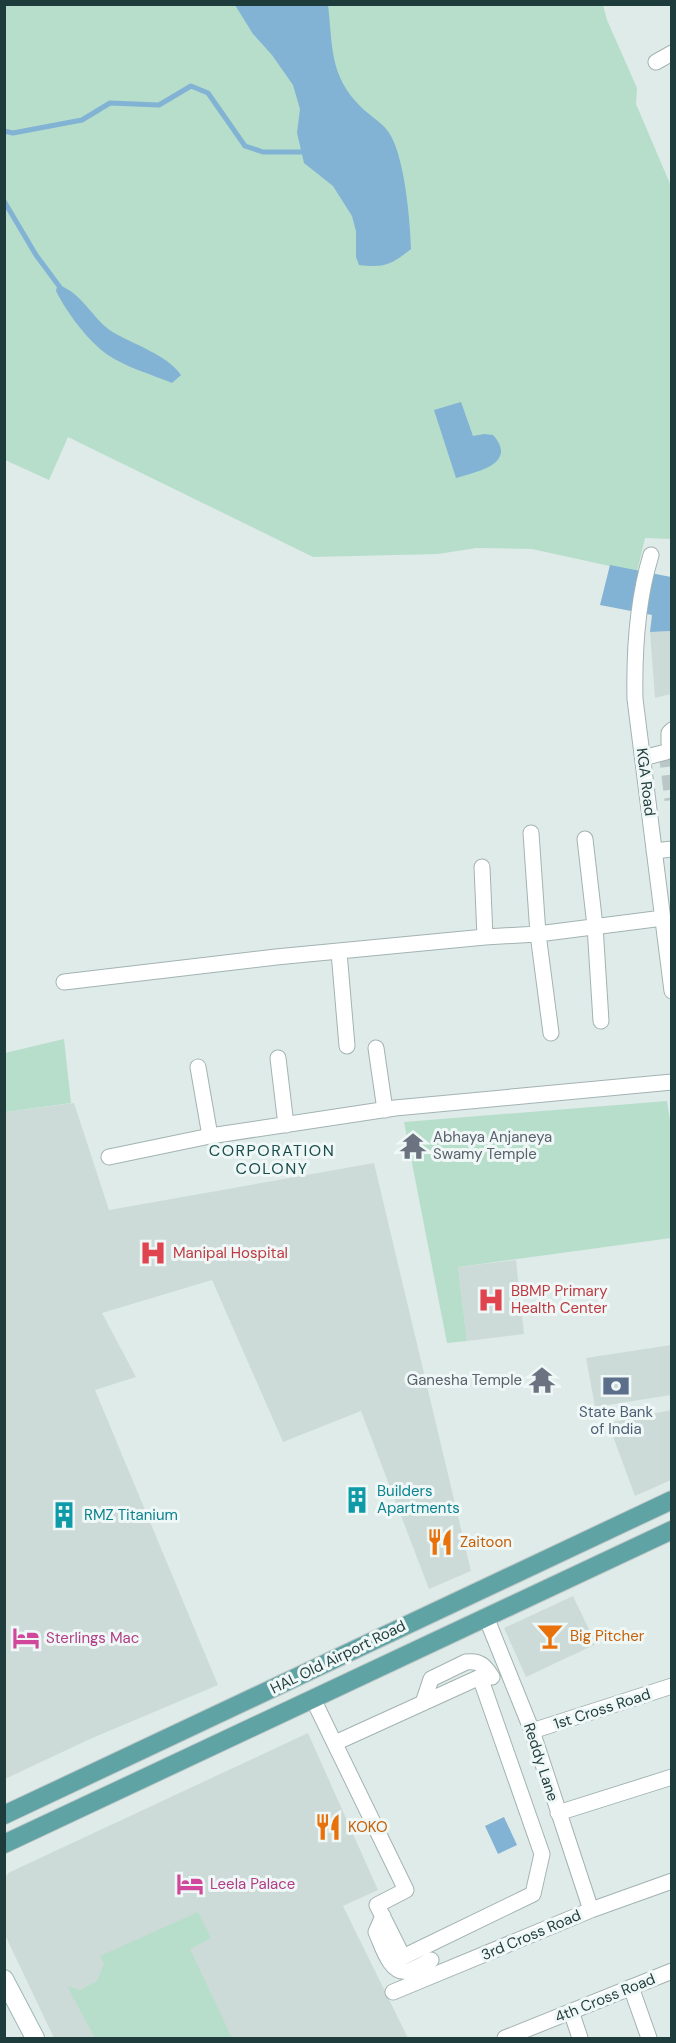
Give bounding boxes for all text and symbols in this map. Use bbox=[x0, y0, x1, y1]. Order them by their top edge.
street label: KGA Road bbox=[632, 747, 660, 817]
place label: Abhaya Anjaneya Swamy Temple bbox=[433, 1127, 552, 1164]
temple icon: Abhaya Anjaneya Swamy Temple bbox=[398, 1131, 428, 1161]
district label: CORPORATION COLONY bbox=[209, 1140, 335, 1179]
hospital icon: Manipal Hospital bbox=[138, 1238, 168, 1268]
place label: Manipal Hospital bbox=[173, 1243, 288, 1263]
place label: BBMP Primary Health Center bbox=[511, 1281, 608, 1318]
hospital icon: BBMP Primary Health Center bbox=[476, 1285, 506, 1315]
temple icon: Ganesha Temple bbox=[527, 1365, 557, 1395]
place label: Ganesha Temple bbox=[407, 1370, 522, 1390]
bank icon: State Bank of India bbox=[601, 1371, 631, 1401]
place label: State Bank of India bbox=[579, 1402, 653, 1439]
place label: Builders Apartments bbox=[377, 1481, 460, 1518]
building icon: Builders Apartments bbox=[342, 1485, 372, 1515]
building icon: RMZ Titanium bbox=[49, 1500, 79, 1530]
place label: RMZ Titanium bbox=[84, 1505, 178, 1525]
restaurant icon: Zaitoon bbox=[425, 1527, 455, 1557]
place label: Zaitoon bbox=[460, 1532, 512, 1552]
street label: HAL Old Airport Road bbox=[267, 1616, 409, 1698]
bar icon: Big Pitcher bbox=[535, 1621, 565, 1651]
hotel icon: Sterlings Mac bbox=[11, 1623, 41, 1653]
place label: Big Pitcher bbox=[570, 1626, 645, 1646]
place label: Sterlings Mac bbox=[46, 1628, 139, 1648]
street label: 1st Cross Road bbox=[551, 1684, 653, 1734]
street label: Reddy Lane bbox=[519, 1720, 563, 1804]
restaurant icon: KOKO bbox=[313, 1812, 343, 1842]
place label: KOKO bbox=[348, 1817, 388, 1837]
hotel icon: Leela Palace bbox=[175, 1869, 205, 1899]
place label: Leela Palace bbox=[210, 1874, 295, 1894]
street label: 3rd Cross Road bbox=[478, 1905, 584, 1965]
street label: 4th Cross Road bbox=[552, 1969, 658, 2027]

